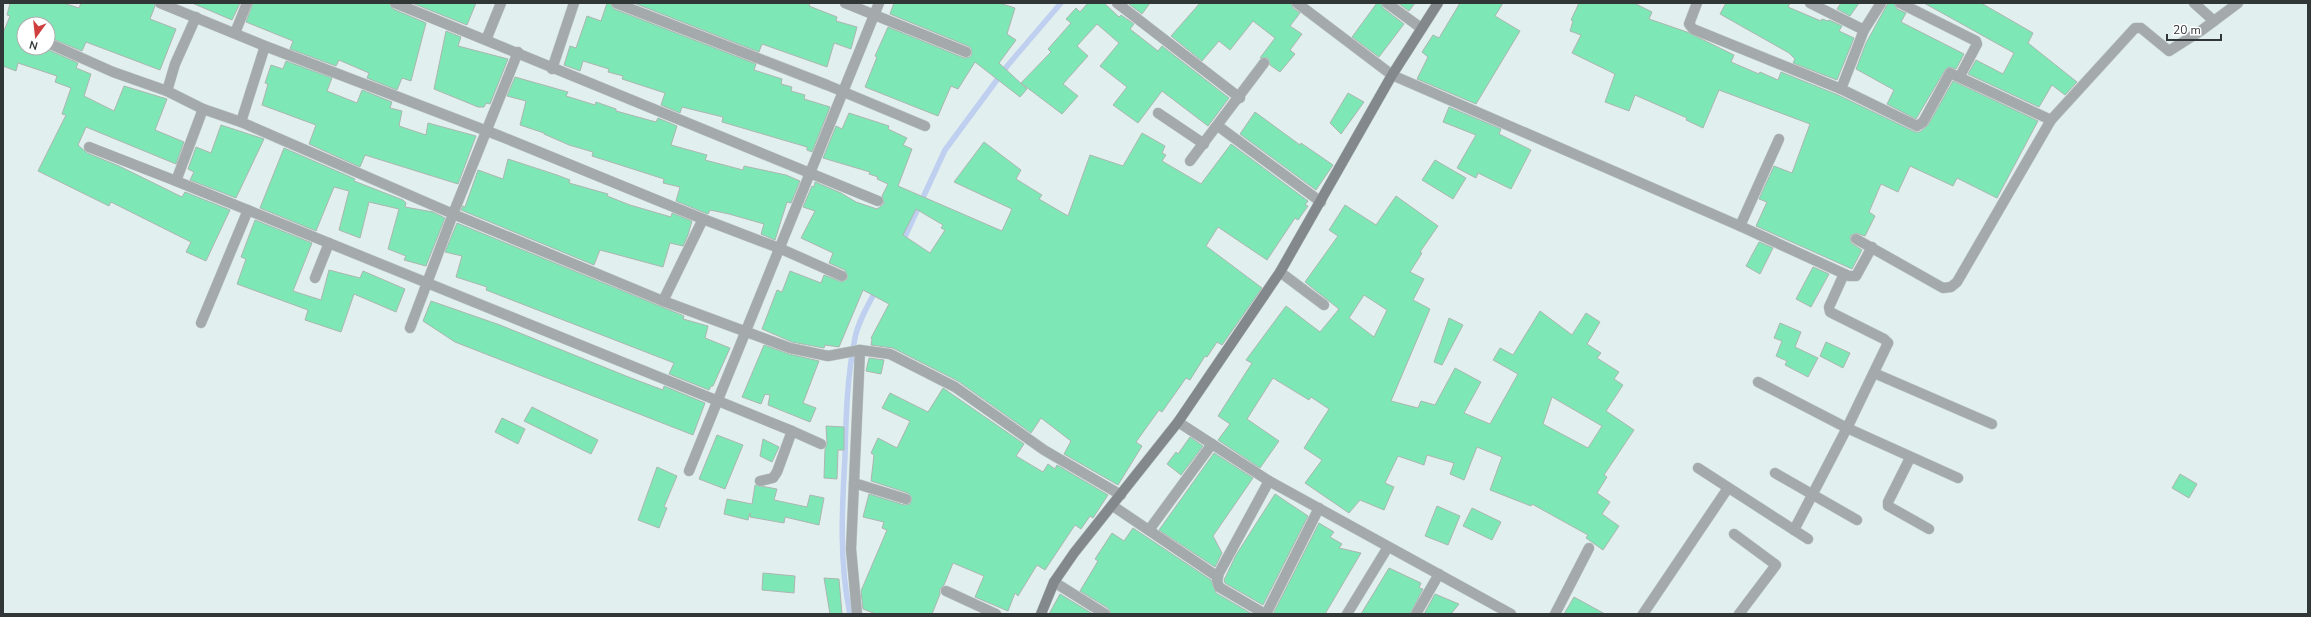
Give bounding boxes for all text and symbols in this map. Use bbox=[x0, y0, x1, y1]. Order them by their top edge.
north arrow bbox=[16, 16, 56, 56]
scale bar bbox=[2167, 16, 2221, 42]
text: 20 m bbox=[2173, 22, 2201, 38]
text: N bbox=[28, 37, 39, 53]

